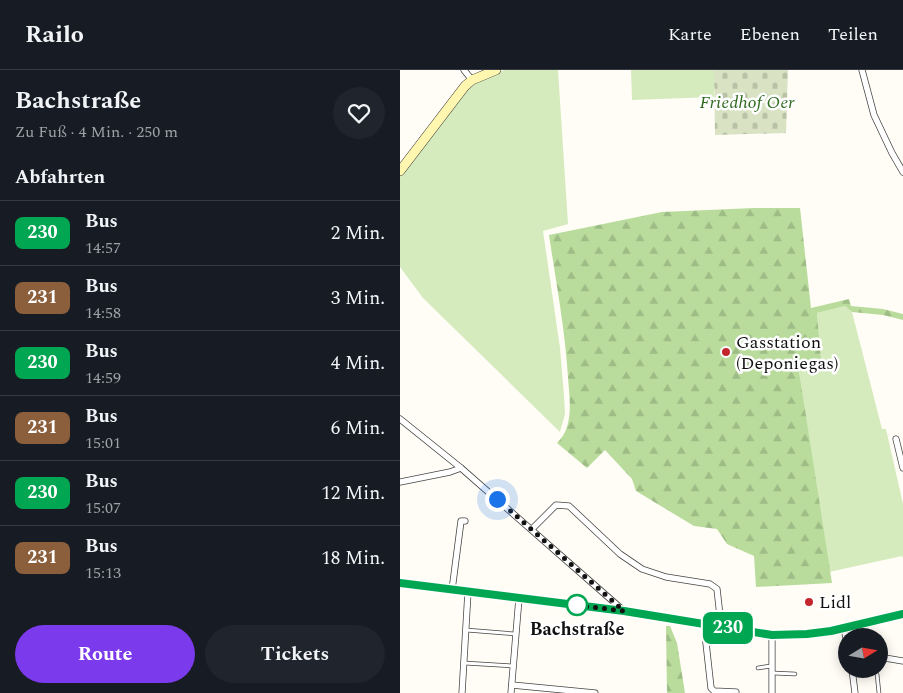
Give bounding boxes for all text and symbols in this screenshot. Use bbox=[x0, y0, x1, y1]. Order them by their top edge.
text: Railo bbox=[25, 17, 84, 53]
text: Karte bbox=[668, 21, 712, 48]
text: Ebenen bbox=[740, 21, 800, 48]
text: Teilen bbox=[828, 21, 878, 48]
text: Bachstraße bbox=[15, 83, 141, 119]
button: heart bbox=[333, 87, 385, 139]
park label: Friedhof Oer bbox=[699, 89, 795, 116]
text: Zu Fuß · 4 Min. · 250 m bbox=[15, 120, 178, 144]
text: Abfahrten bbox=[15, 163, 105, 192]
text: Bus bbox=[85, 207, 118, 236]
text: 230 bbox=[27, 219, 58, 246]
text: 2 Min. bbox=[331, 219, 385, 248]
text: 14:57 bbox=[85, 236, 121, 260]
text: Bus bbox=[85, 272, 118, 301]
text: 231 bbox=[27, 284, 58, 311]
text: 3 Min. bbox=[331, 284, 385, 313]
text: 14:58 bbox=[85, 301, 121, 325]
place label: Gasstation (Deponiegas) bbox=[736, 329, 838, 377]
text: Bus bbox=[85, 337, 118, 366]
marker: Gasstation (Deponiegas) bbox=[720, 346, 732, 358]
text: 230 bbox=[27, 349, 58, 376]
text: 4 Min. bbox=[331, 349, 385, 378]
text: 14:59 bbox=[85, 366, 121, 390]
text: Bus bbox=[85, 402, 118, 431]
text: 231 bbox=[27, 414, 58, 441]
text: 6 Min. bbox=[331, 414, 385, 443]
text: 15:01 bbox=[85, 431, 121, 455]
text: Bus bbox=[85, 467, 118, 496]
text: 230 bbox=[27, 479, 58, 506]
text: 12 Min. bbox=[321, 479, 385, 508]
your location bbox=[485, 487, 510, 512]
text: 15:07 bbox=[85, 496, 121, 520]
text: Bus bbox=[85, 532, 118, 561]
text: 231 bbox=[27, 544, 58, 571]
text: 18 Min. bbox=[321, 544, 385, 573]
text: 15:13 bbox=[85, 561, 121, 585]
place label: Lidl bbox=[819, 589, 851, 616]
marker: Bachstraße bbox=[566, 594, 588, 616]
marker: Lidl bbox=[803, 596, 815, 608]
line badge: 230 bbox=[699, 612, 757, 644]
text: 230 bbox=[713, 614, 743, 641]
place label: Bachstraße bbox=[530, 616, 624, 643]
button: Route bbox=[15, 625, 195, 683]
button: Tickets bbox=[205, 625, 385, 683]
north arrow bbox=[838, 628, 888, 678]
map controls bbox=[838, 628, 888, 678]

